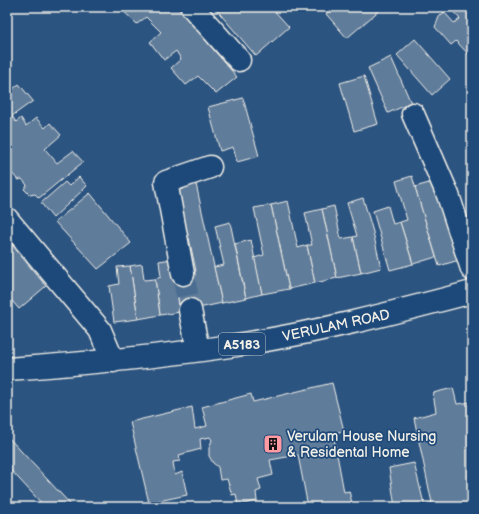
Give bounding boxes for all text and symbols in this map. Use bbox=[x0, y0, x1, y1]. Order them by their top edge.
street label: VERULAM ROAD bbox=[281, 306, 391, 345]
road number: A5183 bbox=[219, 333, 265, 355]
place label: Verulam House Nursing & Residental Home bbox=[287, 428, 436, 461]
building icon: Verulam House Nursing & Residental Home bbox=[262, 433, 284, 455]

